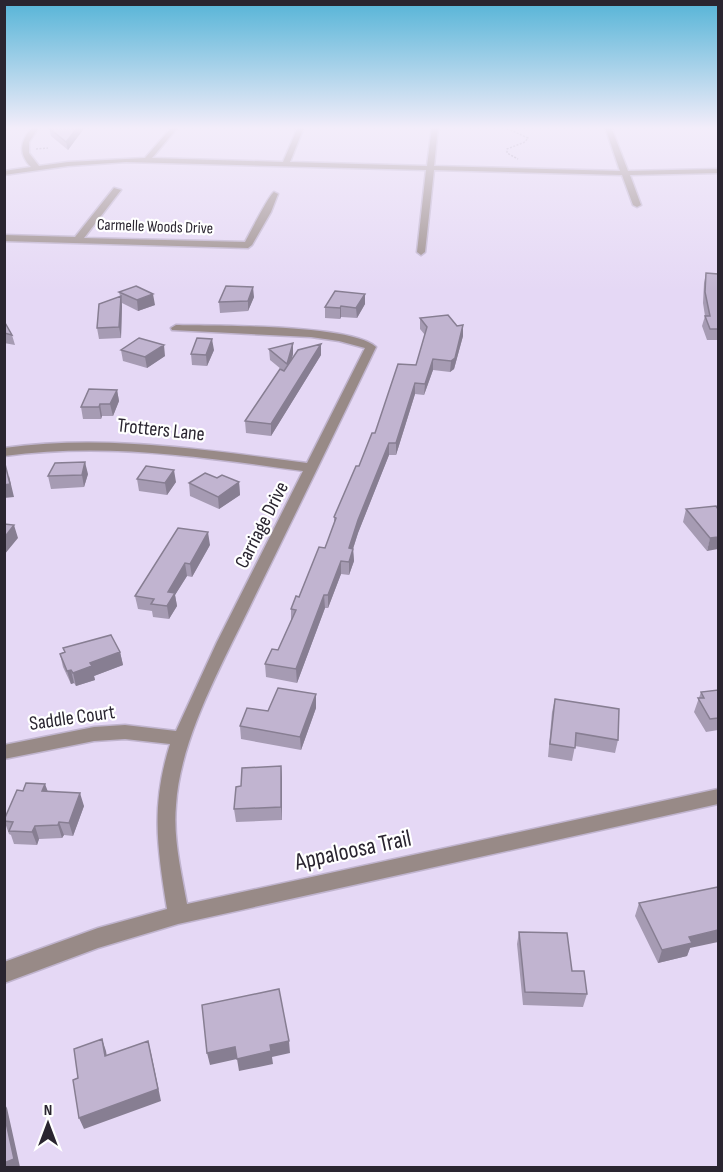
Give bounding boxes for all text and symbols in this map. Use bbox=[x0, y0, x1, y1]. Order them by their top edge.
street label: Carmelle Woods Drive bbox=[97, 215, 213, 239]
street label: Trotters Lane bbox=[116, 413, 206, 447]
street label: Carriage Drive bbox=[230, 478, 294, 572]
street label: Saddle Court bbox=[28, 700, 116, 736]
street label: Appaloosa Trail bbox=[291, 824, 414, 877]
north arrow bbox=[18, 1094, 78, 1154]
text: N bbox=[44, 1101, 52, 1120]

